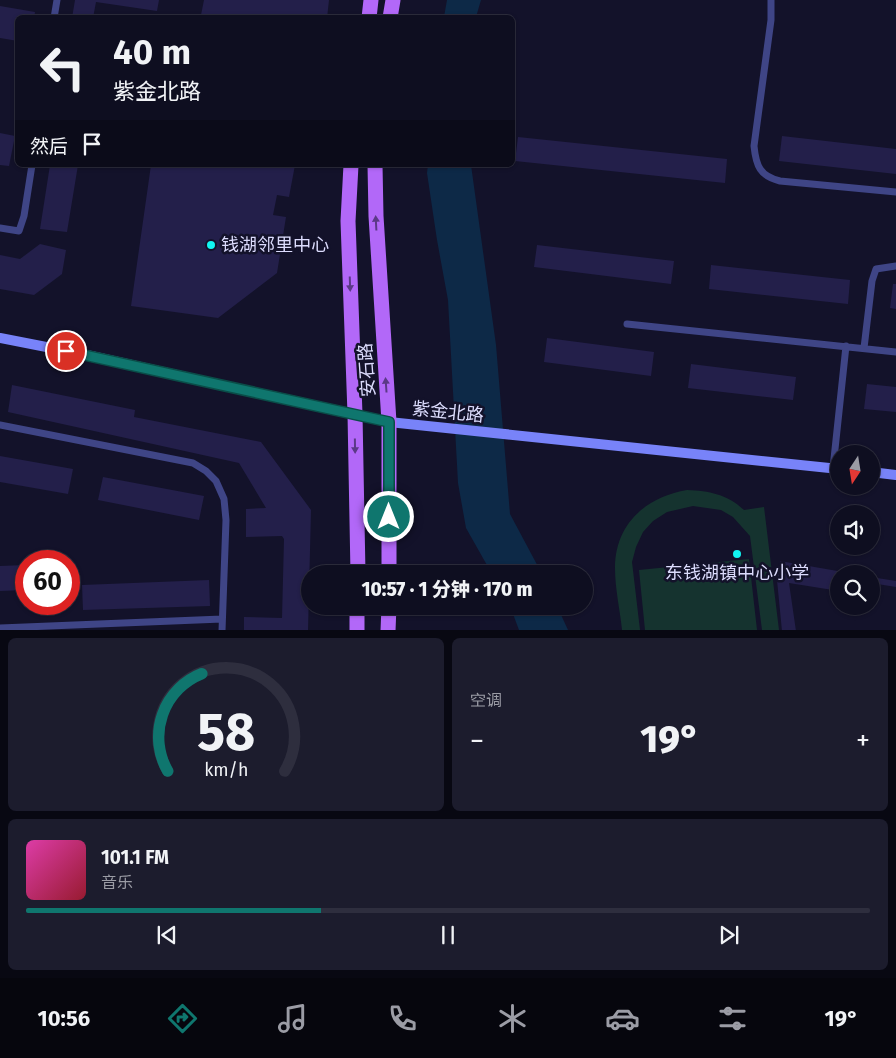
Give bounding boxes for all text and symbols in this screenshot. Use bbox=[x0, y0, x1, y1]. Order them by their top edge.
text: 40 m bbox=[113, 31, 191, 73]
icon: left bbox=[30, 35, 95, 100]
text: 紫金北路 bbox=[113, 78, 201, 105]
icon: arrive bbox=[78, 130, 106, 158]
text: 然后 bbox=[30, 135, 68, 158]
one-way arrow bbox=[372, 215, 380, 231]
place label: 钱湖邻里中心 bbox=[221, 234, 329, 256]
marker: 钱湖邻里中心 bbox=[205, 239, 217, 251]
one-way arrow bbox=[346, 276, 354, 292]
pin bbox=[45, 330, 87, 372]
icon: arrive bbox=[52, 337, 80, 365]
street label: 安石路 bbox=[354, 342, 380, 398]
one-way arrow bbox=[382, 377, 390, 393]
street label: 紫金北路 bbox=[411, 397, 485, 427]
one-way arrow bbox=[351, 438, 359, 454]
north arrow bbox=[830, 445, 880, 495]
map controls bbox=[830, 445, 880, 615]
position arrow bbox=[362, 490, 414, 542]
button: sound bbox=[830, 505, 880, 555]
marker: 东钱湖镇中心小学 bbox=[731, 548, 743, 560]
speed limit sign: 60 bbox=[15, 550, 80, 615]
place label: 东钱湖镇中心小学 bbox=[665, 562, 809, 584]
button: search bbox=[830, 565, 880, 615]
text: 10:57 · 1 分钟 · 170 m bbox=[361, 578, 533, 601]
text: 空调 bbox=[470, 691, 502, 710]
text: 58 bbox=[197, 701, 255, 764]
text: 19° bbox=[640, 716, 700, 762]
text: − bbox=[470, 724, 484, 757]
text: + bbox=[856, 724, 870, 757]
text: km/h bbox=[204, 759, 248, 781]
text: 101.1 FM bbox=[101, 846, 169, 869]
text: 音乐 bbox=[101, 873, 133, 892]
icon: previous bbox=[153, 921, 181, 949]
icon: pause bbox=[434, 921, 462, 949]
icon: next bbox=[715, 921, 743, 949]
icon: directions bbox=[165, 1001, 200, 1036]
icon: music bbox=[275, 1001, 310, 1036]
icon: phone bbox=[385, 1001, 420, 1036]
icon: climate bbox=[495, 1001, 530, 1036]
icon: car bbox=[605, 1001, 640, 1036]
icon: filters bbox=[715, 1001, 750, 1036]
text: 10:56 bbox=[37, 1005, 90, 1032]
text: 19° bbox=[825, 1005, 859, 1032]

